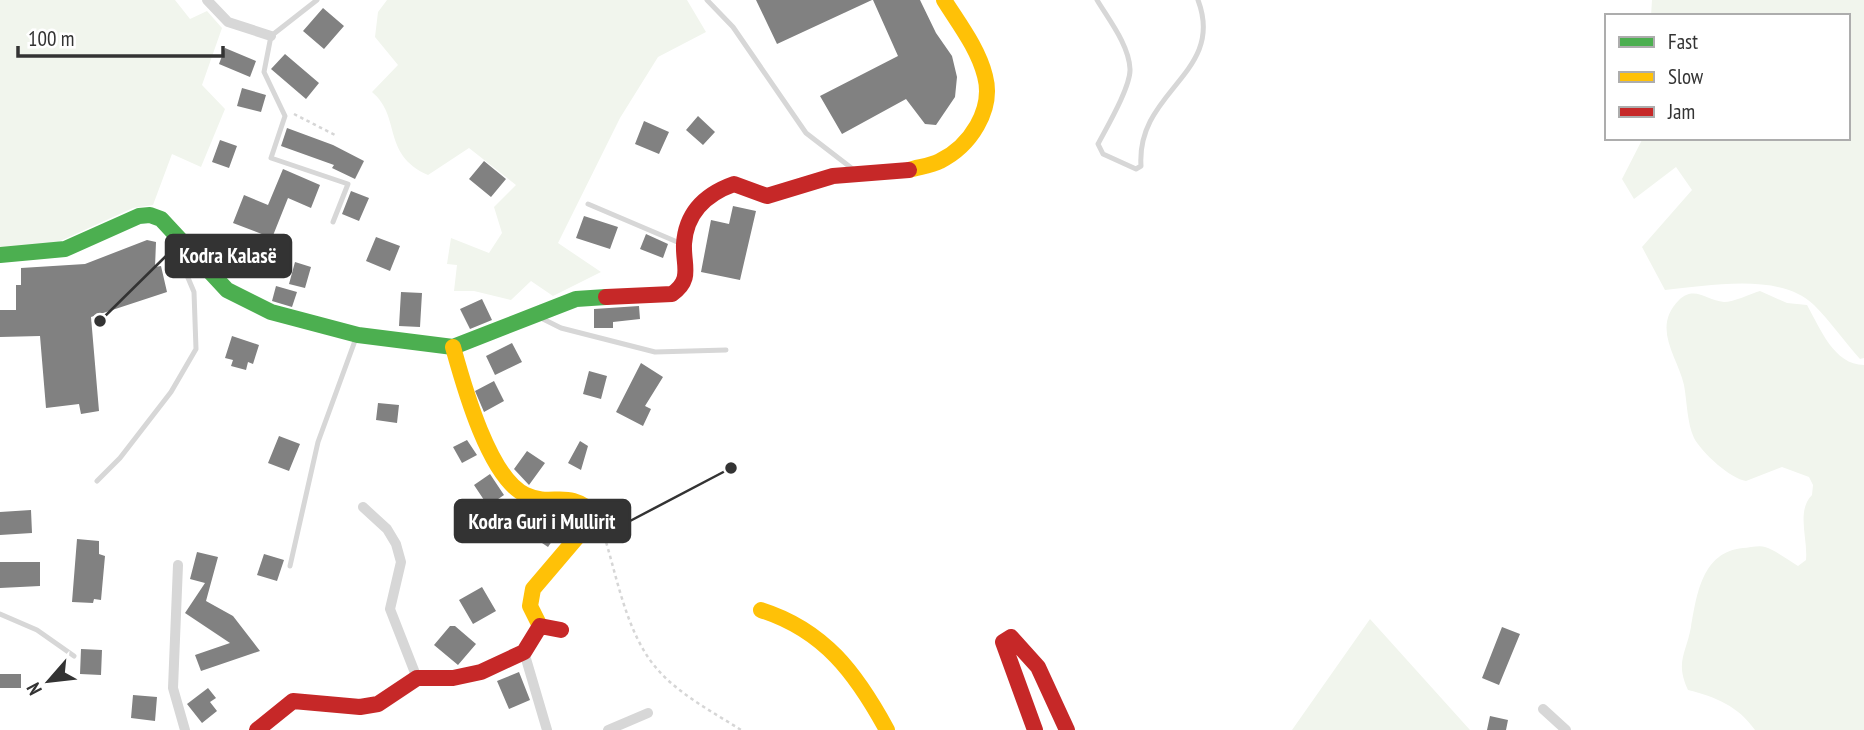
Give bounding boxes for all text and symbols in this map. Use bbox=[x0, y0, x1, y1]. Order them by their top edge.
scale bar bbox=[18, 14, 222, 58]
legend bbox=[1605, 14, 1850, 140]
text: 100 m bbox=[28, 25, 74, 52]
text: Fast bbox=[1668, 28, 1698, 55]
text: Slow bbox=[1668, 63, 1704, 90]
text: Jam bbox=[1667, 98, 1695, 125]
callout: Kodra Kalasë bbox=[166, 235, 291, 277]
text: Kodra Kalasë bbox=[179, 242, 277, 269]
callout: Kodra Guri i Mullirit bbox=[455, 500, 630, 542]
text: Kodra Guri i Mullirit bbox=[469, 508, 615, 535]
north arrow bbox=[14, 646, 84, 716]
text: N bbox=[21, 679, 47, 699]

